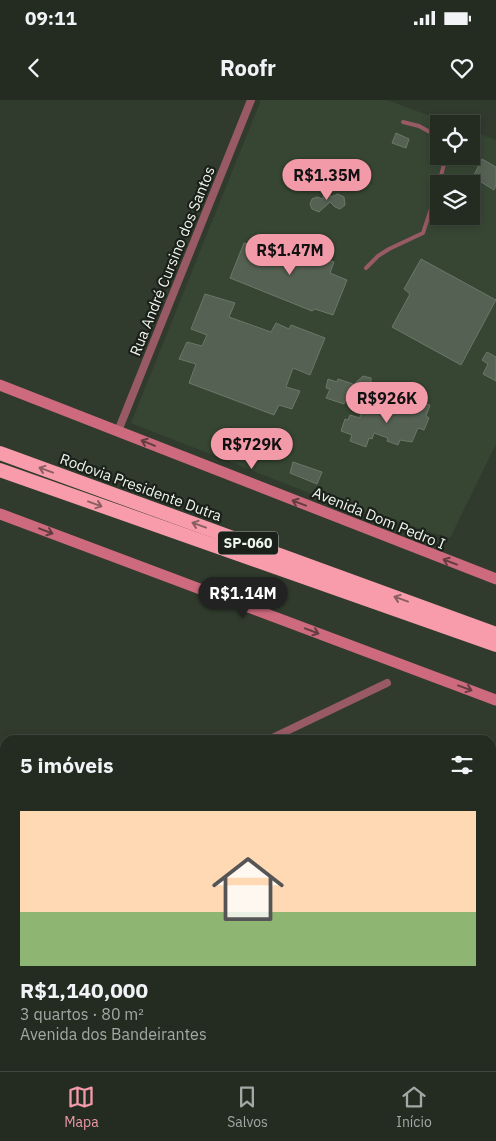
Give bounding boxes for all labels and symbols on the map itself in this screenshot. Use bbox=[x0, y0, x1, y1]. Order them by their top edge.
pin: R$1.35M bbox=[281, 158, 373, 201]
street label: Rua André Cursino dos Santos bbox=[125, 163, 219, 359]
pin: R$1.47M bbox=[244, 234, 336, 276]
pin: R$926K bbox=[346, 382, 428, 424]
pin: R$729K bbox=[211, 428, 293, 470]
one-way arrow bbox=[141, 438, 156, 447]
street label: Rodovia Presidente Dutra bbox=[57, 449, 225, 525]
one-way arrow bbox=[39, 465, 54, 474]
street label: Avenida Dom Pedro I bbox=[310, 483, 448, 553]
one-way arrow bbox=[292, 498, 307, 507]
one-way arrow bbox=[87, 500, 103, 509]
one-way arrow bbox=[192, 520, 207, 529]
one-way arrow bbox=[37, 527, 53, 536]
road number: SP-060 bbox=[218, 532, 278, 554]
one-way arrow bbox=[443, 557, 458, 566]
pin: R$1.14M bbox=[197, 576, 289, 619]
one-way arrow bbox=[394, 594, 409, 603]
one-way arrow bbox=[304, 627, 320, 636]
one-way arrow bbox=[456, 684, 472, 693]

